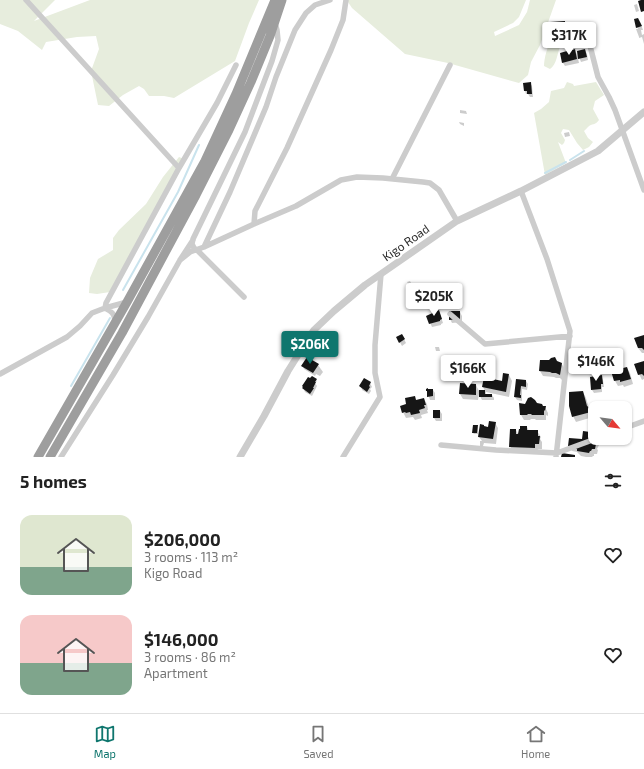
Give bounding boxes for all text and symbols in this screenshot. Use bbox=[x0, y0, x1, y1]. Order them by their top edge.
pin: $317K bbox=[541, 22, 597, 56]
text: $317K bbox=[551, 27, 587, 43]
street label: Kigo Road bbox=[379, 221, 432, 263]
pin: $205K bbox=[406, 283, 462, 317]
text: $205K bbox=[415, 288, 453, 304]
pin: $206K bbox=[282, 331, 338, 365]
text: $206K bbox=[290, 336, 330, 352]
pin: $146K bbox=[568, 348, 624, 382]
text: $146K bbox=[577, 353, 615, 369]
pin: $166K bbox=[440, 355, 496, 389]
text: $166K bbox=[450, 360, 486, 376]
north arrow bbox=[588, 401, 632, 445]
map controls bbox=[588, 401, 632, 445]
icon: filters bbox=[602, 470, 624, 492]
text: 5 homes bbox=[20, 471, 87, 491]
text: $206,000 bbox=[144, 529, 221, 549]
icon: home bbox=[52, 531, 100, 579]
icon: heart bbox=[602, 544, 624, 566]
text: 3 rooms · 113 m² bbox=[144, 549, 238, 565]
text: Kigo Road bbox=[144, 565, 202, 581]
text: $146,000 bbox=[144, 629, 218, 649]
icon: home bbox=[52, 631, 100, 679]
icon: heart bbox=[602, 644, 624, 666]
text: 3 rooms · 86 m² bbox=[144, 649, 236, 665]
text: Apartment bbox=[144, 665, 208, 681]
tab: Map bbox=[94, 723, 116, 760]
tab: Saved bbox=[303, 723, 334, 760]
tab: Home bbox=[521, 723, 550, 760]

